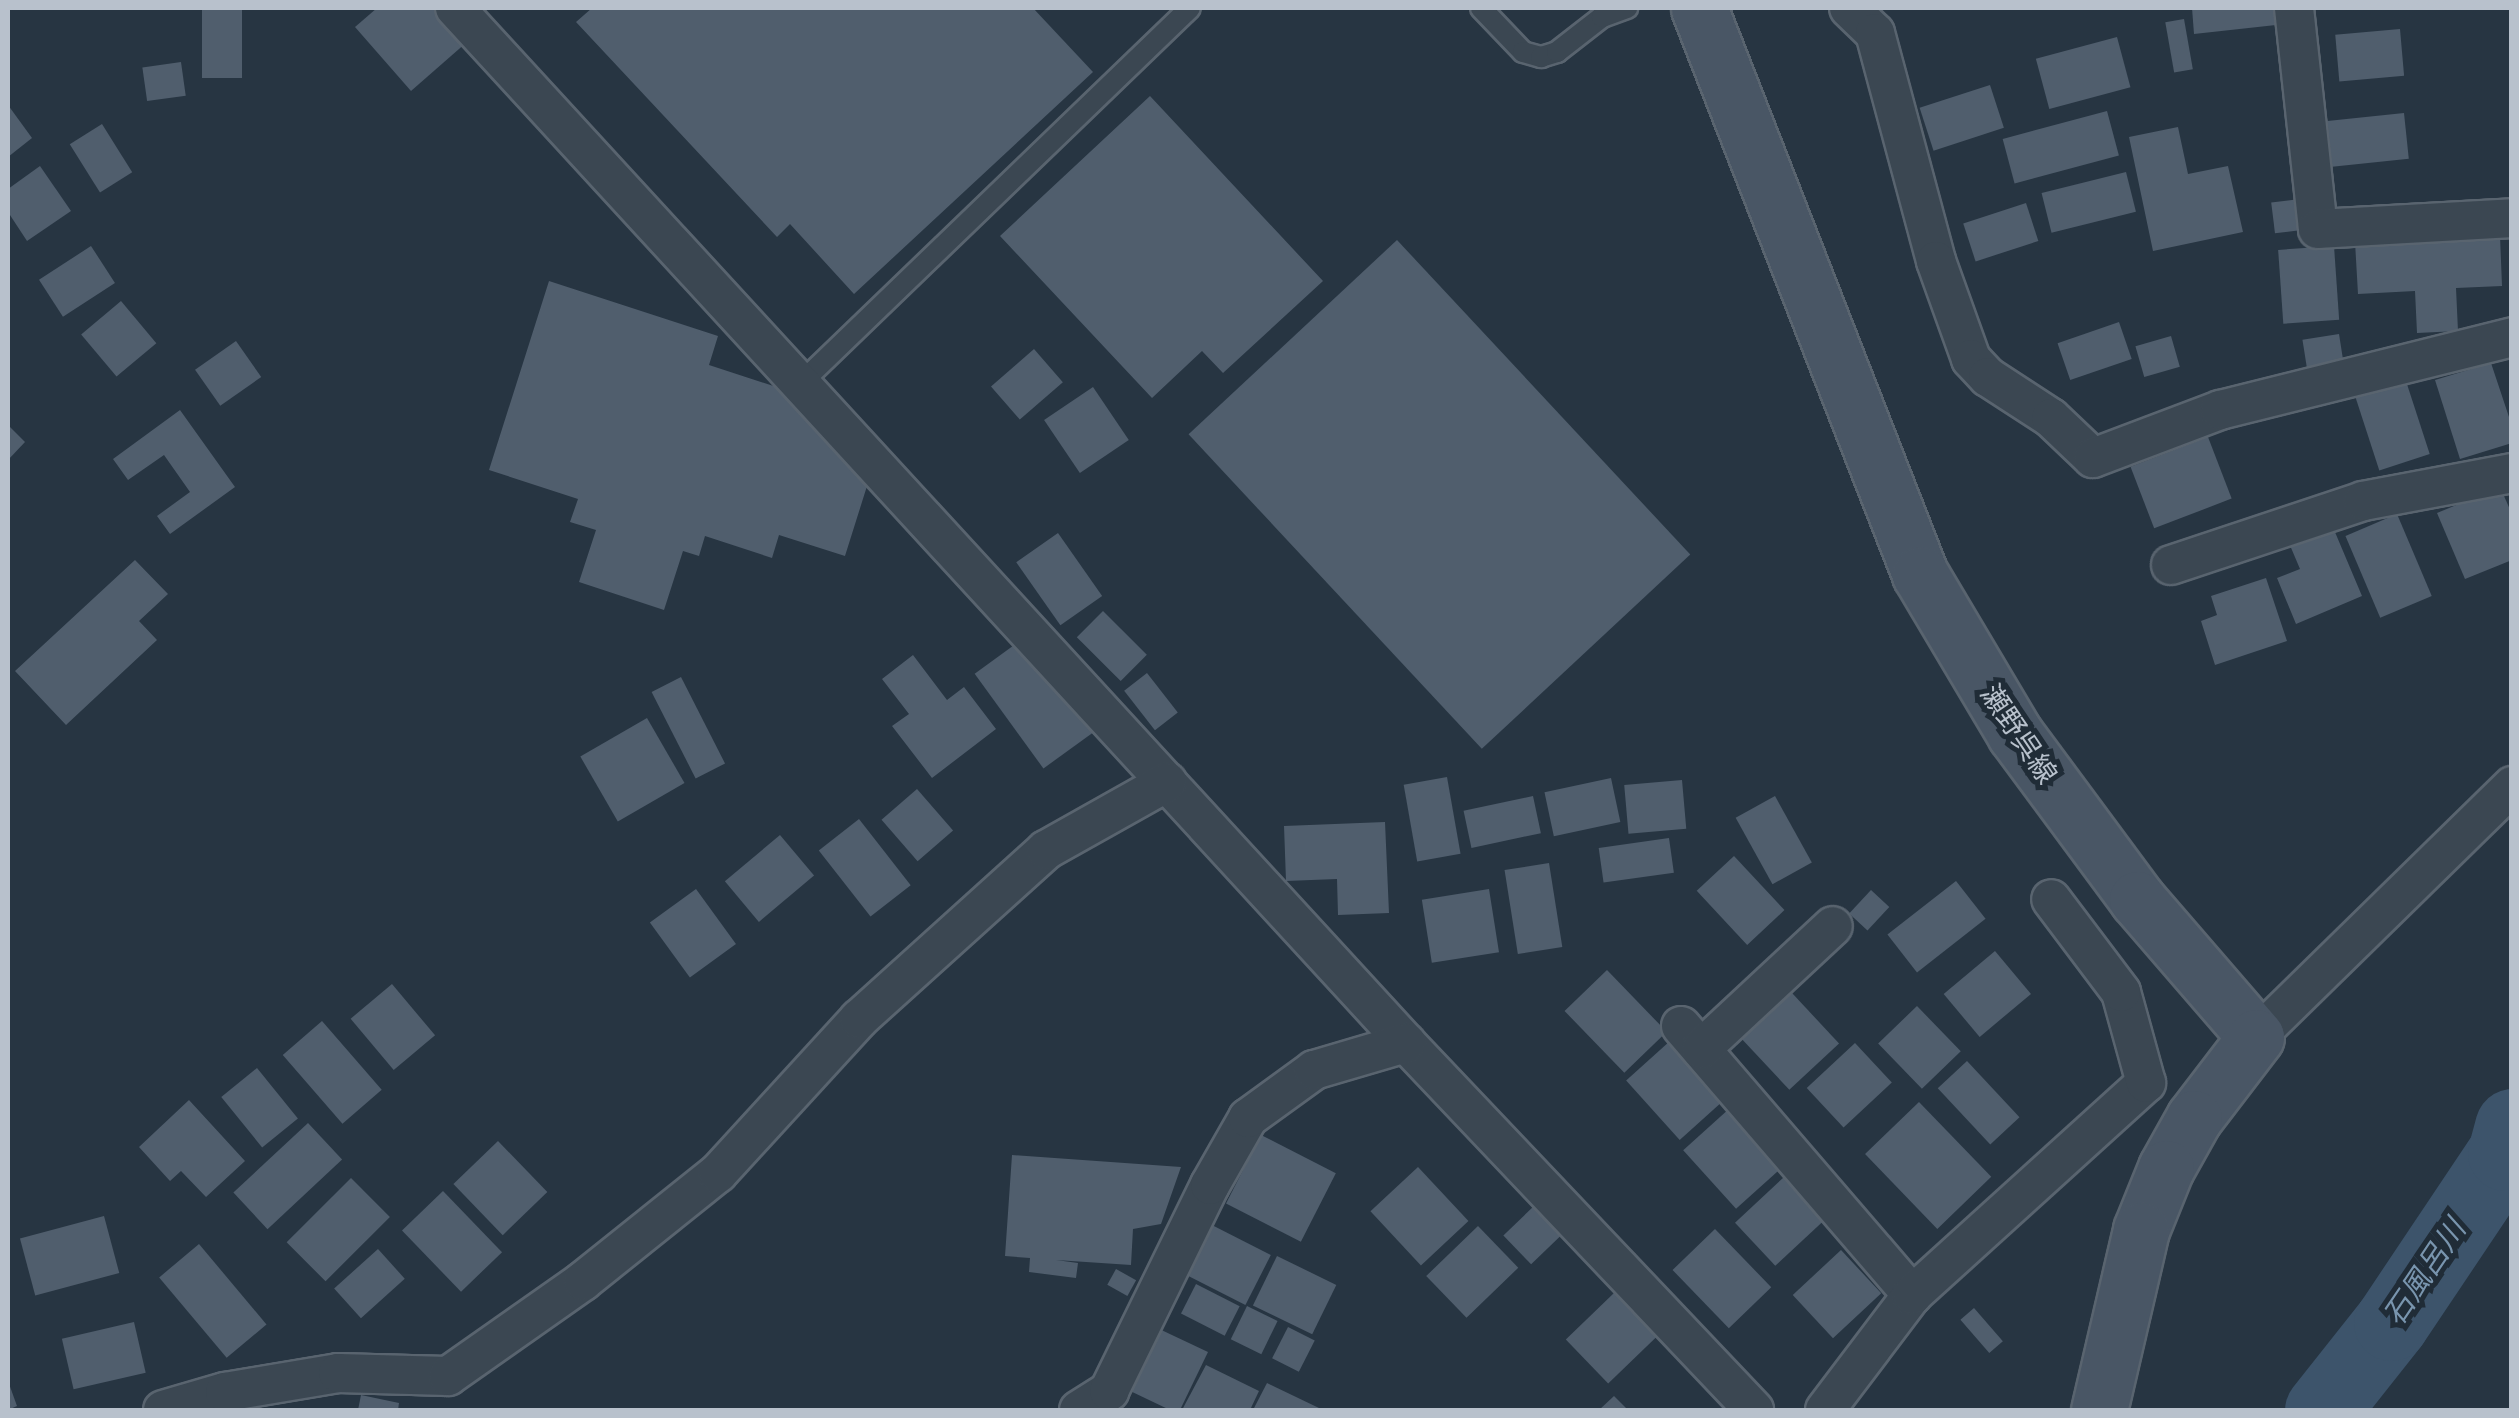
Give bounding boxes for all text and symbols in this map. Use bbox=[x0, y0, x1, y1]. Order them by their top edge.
street label: 瀬野呉線 bbox=[1974, 678, 2064, 790]
water label: 石風呂川 bbox=[2376, 1212, 2472, 1332]

